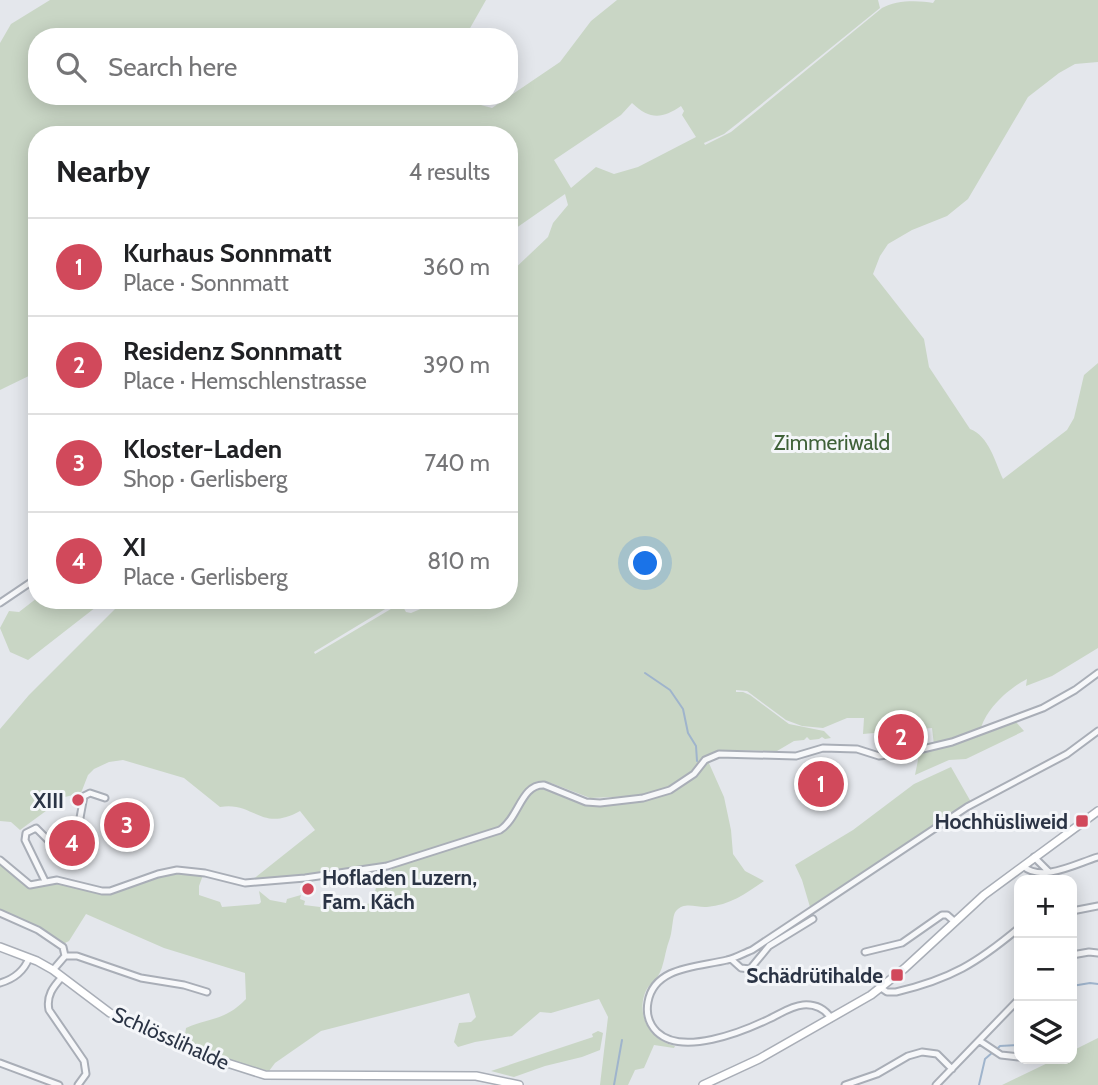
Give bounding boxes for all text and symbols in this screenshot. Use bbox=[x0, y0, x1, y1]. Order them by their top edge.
search box bbox=[28, 28, 518, 105]
icon: search bbox=[52, 48, 90, 86]
text: Search here bbox=[108, 51, 237, 83]
text: Nearby bbox=[56, 153, 150, 190]
text: 4 results bbox=[409, 158, 490, 186]
text: Kurhaus Sonnmatt bbox=[123, 237, 332, 269]
text: 1 bbox=[75, 253, 83, 281]
text: 360 m bbox=[423, 253, 490, 281]
text: Place · Sonnmatt bbox=[123, 269, 289, 297]
text: Residenz Sonnmatt bbox=[123, 335, 342, 367]
text: 2 bbox=[73, 351, 85, 379]
text: 390 m bbox=[423, 351, 490, 379]
text: Place · Hemschlenstrasse bbox=[123, 367, 367, 395]
park label: Zimmeriwald bbox=[774, 430, 890, 455]
text: Kloster-Laden bbox=[123, 433, 282, 465]
text: 3 bbox=[73, 449, 85, 477]
text: 740 m bbox=[425, 449, 490, 477]
text: Shop · Gerlisberg bbox=[123, 465, 287, 493]
text: XI bbox=[123, 531, 147, 563]
your location bbox=[628, 546, 662, 580]
text: 4 bbox=[72, 547, 86, 575]
text: 810 m bbox=[427, 547, 490, 575]
text: Place · Gerlisberg bbox=[123, 563, 288, 591]
pin: 2 bbox=[878, 711, 924, 763]
pin: 1 bbox=[798, 758, 844, 810]
place label: XIII bbox=[32, 788, 64, 813]
marker: XIII bbox=[70, 792, 86, 808]
pin: 3 bbox=[104, 799, 150, 851]
place label: Hochhüsliweid bbox=[934, 809, 1068, 834]
marker: Hochhüsliweid bbox=[1074, 813, 1090, 829]
pin: 4 bbox=[49, 817, 95, 869]
place label: Hofladen Luzern, Fam. Käch bbox=[322, 865, 477, 914]
map controls bbox=[1014, 875, 1077, 1064]
button: + bbox=[1014, 875, 1077, 938]
marker: Hofladen Luzern, Fam. Käch bbox=[300, 881, 316, 897]
button: − bbox=[1014, 938, 1077, 1001]
place label: Schädrütihalde bbox=[746, 963, 883, 988]
marker: Schädrütihalde bbox=[889, 967, 905, 983]
street label: Schlösslihalde bbox=[109, 1001, 233, 1075]
button: layers bbox=[1014, 1001, 1077, 1064]

